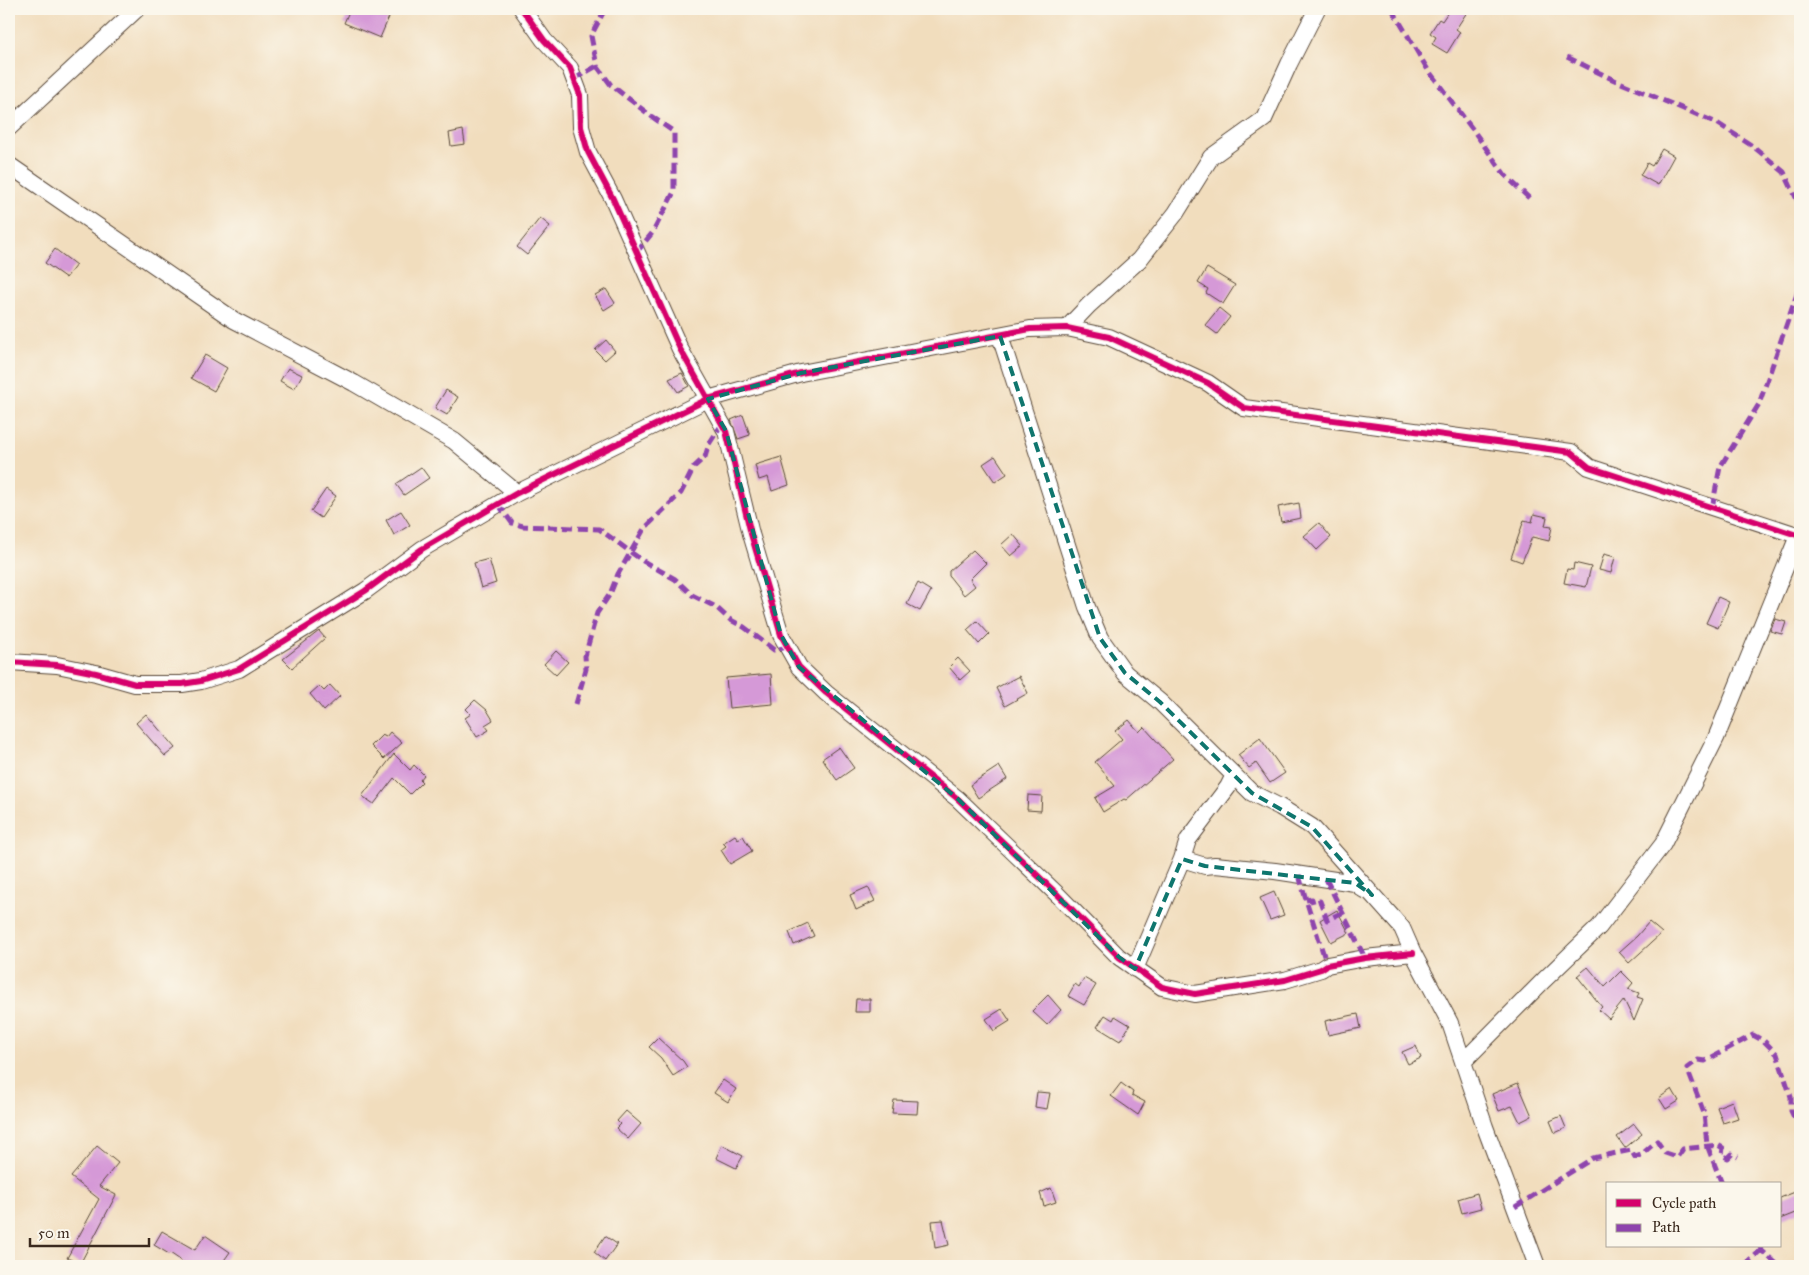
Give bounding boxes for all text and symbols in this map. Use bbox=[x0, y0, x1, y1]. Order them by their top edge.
legend bbox=[1606, 1182, 1782, 1248]
text: Cycle path bbox=[1652, 1194, 1717, 1212]
scale bar bbox=[30, 1215, 149, 1247]
text: Path bbox=[1652, 1218, 1681, 1236]
text: 50 m bbox=[38, 1224, 70, 1242]

